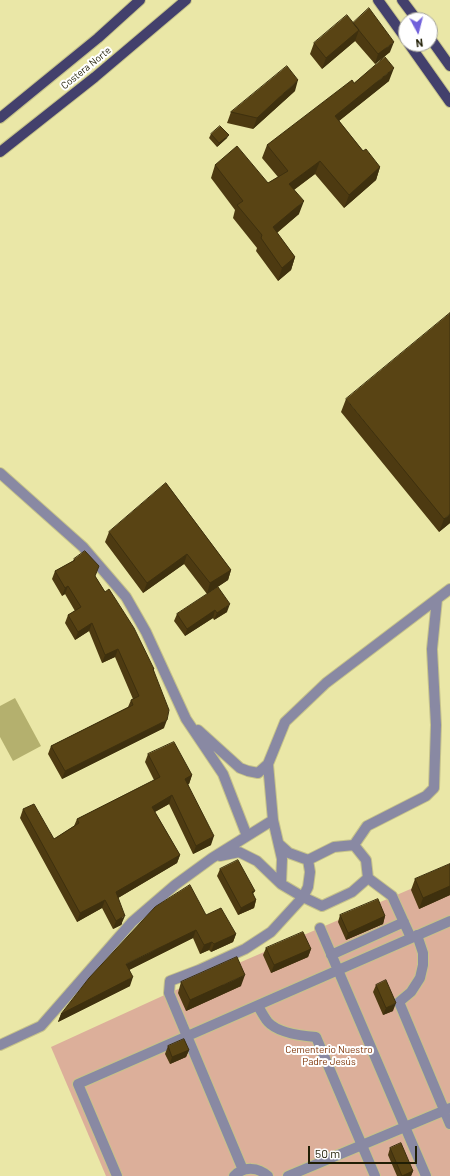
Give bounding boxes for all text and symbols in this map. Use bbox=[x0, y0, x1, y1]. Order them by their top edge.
north arrow bbox=[398, 12, 438, 52]
text: N bbox=[415, 37, 424, 50]
street label: Costera Norte bbox=[59, 44, 113, 92]
park label: Cementerio Nuestro Padre Jesús bbox=[285, 1044, 373, 1068]
scale bar bbox=[310, 1138, 419, 1164]
text: 50 m bbox=[315, 1146, 340, 1160]

